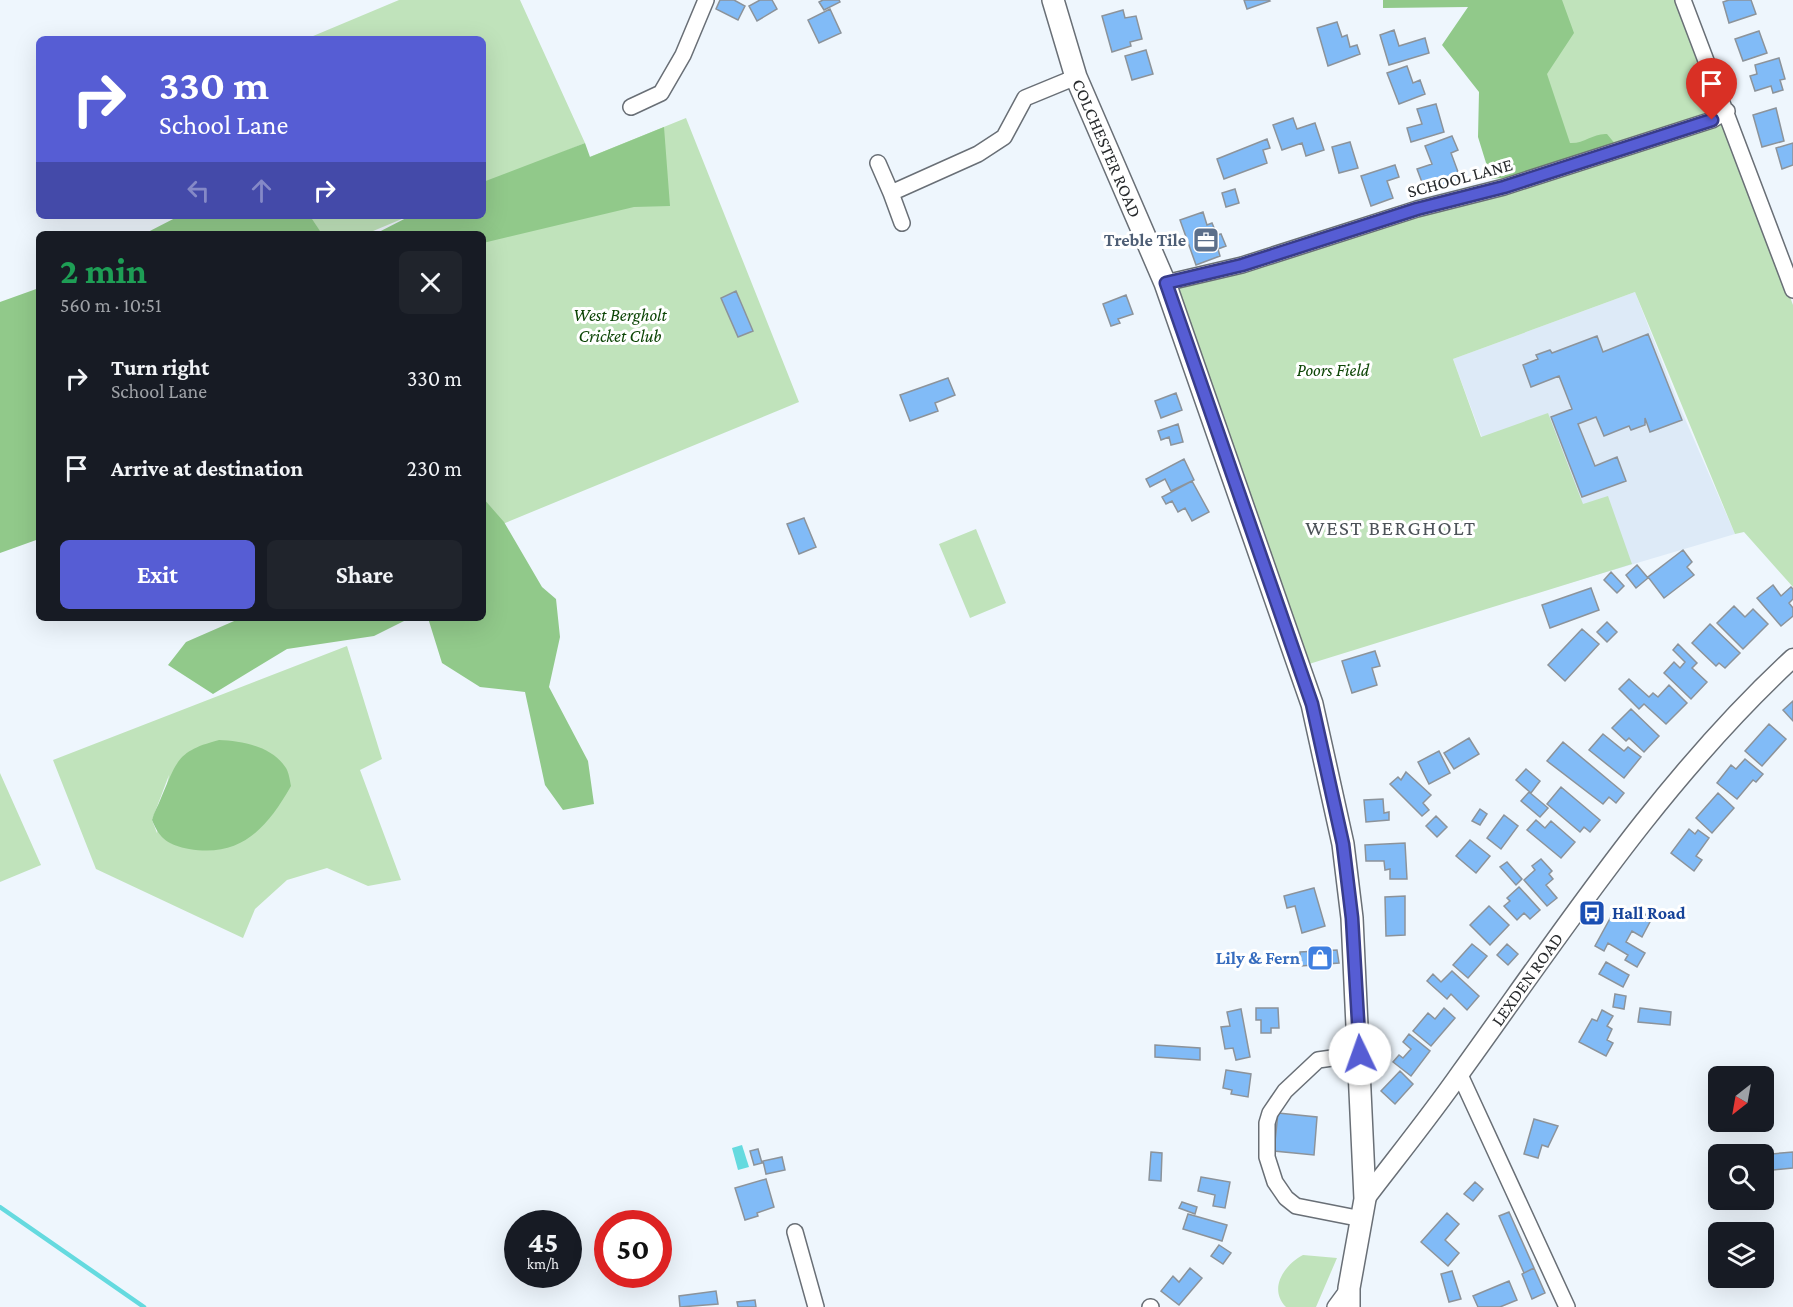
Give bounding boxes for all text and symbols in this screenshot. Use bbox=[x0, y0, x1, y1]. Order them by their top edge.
pin bbox=[1686, 58, 1737, 120]
icon: right bbox=[60, 60, 138, 138]
text: 330 m bbox=[159, 61, 269, 108]
icon: arrive bbox=[1695, 67, 1728, 100]
street label: COLCHESTER ROAD bbox=[1068, 76, 1146, 221]
text: School Lane bbox=[159, 110, 289, 140]
street label: SCHOOL LANE bbox=[1405, 154, 1515, 202]
icon: left bbox=[182, 174, 215, 207]
icon: ahead bbox=[245, 174, 278, 207]
icon: right bbox=[308, 174, 341, 207]
office icon: Treble Tile bbox=[1191, 225, 1221, 255]
place label: Treble Tile bbox=[1104, 230, 1186, 250]
text: 2 min bbox=[60, 251, 147, 291]
button: close bbox=[399, 251, 462, 314]
text: 560 m · 10:51 bbox=[60, 294, 162, 316]
park label: West Bergholt Cricket Club bbox=[573, 305, 668, 346]
text: Turn right bbox=[111, 355, 209, 380]
park label: Poors Field bbox=[1297, 360, 1370, 380]
icon: right bbox=[60, 362, 93, 395]
text: 330 m bbox=[407, 366, 462, 391]
text: School Lane bbox=[111, 380, 207, 402]
icon: arrive bbox=[60, 452, 93, 485]
text: Arrive at destination bbox=[111, 456, 303, 481]
text: 230 m bbox=[407, 456, 462, 481]
district label: WEST BERGHOLT bbox=[1305, 516, 1477, 540]
button: Exit bbox=[60, 540, 255, 609]
button: Share bbox=[267, 540, 462, 609]
bus stop icon: Hall Road bbox=[1577, 898, 1607, 928]
place label: Hall Road bbox=[1612, 903, 1686, 923]
street label: LEXDEN ROAD bbox=[1487, 929, 1567, 1030]
shop icon: Lily & Fern bbox=[1305, 943, 1335, 973]
place label: Lily & Fern bbox=[1216, 948, 1301, 968]
position arrow bbox=[1328, 1022, 1392, 1086]
north arrow bbox=[1708, 1066, 1774, 1132]
map controls bbox=[1708, 1066, 1774, 1288]
button: search bbox=[1708, 1144, 1774, 1210]
speed limit sign: 50 bbox=[594, 1210, 672, 1288]
button: layers bbox=[1708, 1222, 1774, 1288]
text: 45 bbox=[528, 1225, 558, 1258]
text: km/h bbox=[527, 1256, 559, 1272]

